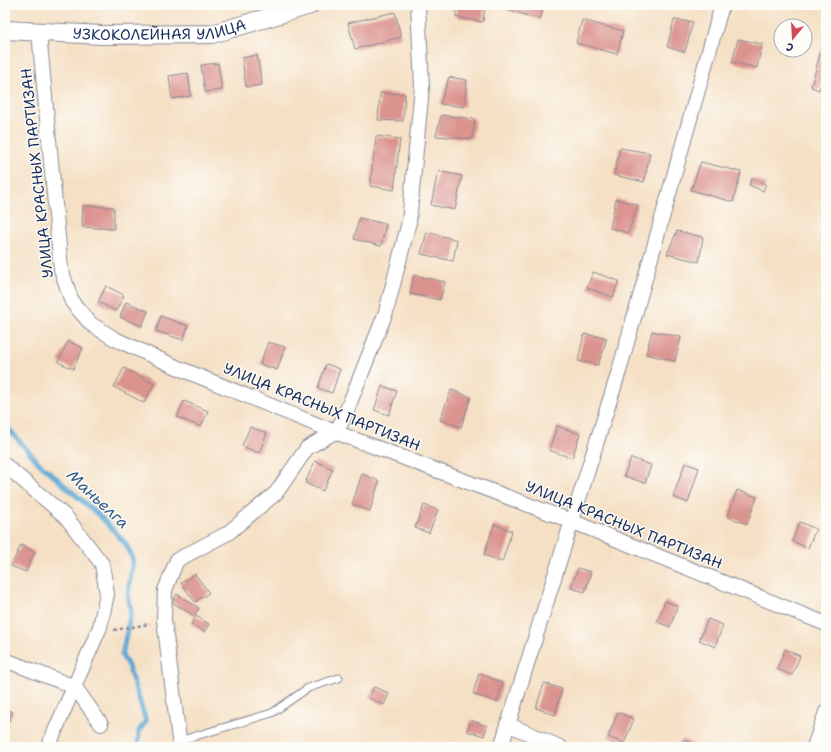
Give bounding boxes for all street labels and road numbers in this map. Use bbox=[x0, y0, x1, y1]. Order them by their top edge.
street label: УЗКОКОЛЕЙНАЯ УЛИЦА bbox=[72, 14, 248, 45]
street label: УЛИЦА КРАСНЫХ ПАРТИЗАН bbox=[16, 67, 58, 279]
street label: УЛИЦА КРАСНЫХ ПАРТИЗАН bbox=[220, 358, 424, 456]
street label: УЛИЦА КРАСНЫХ ПАРТИЗАН bbox=[522, 476, 726, 574]

